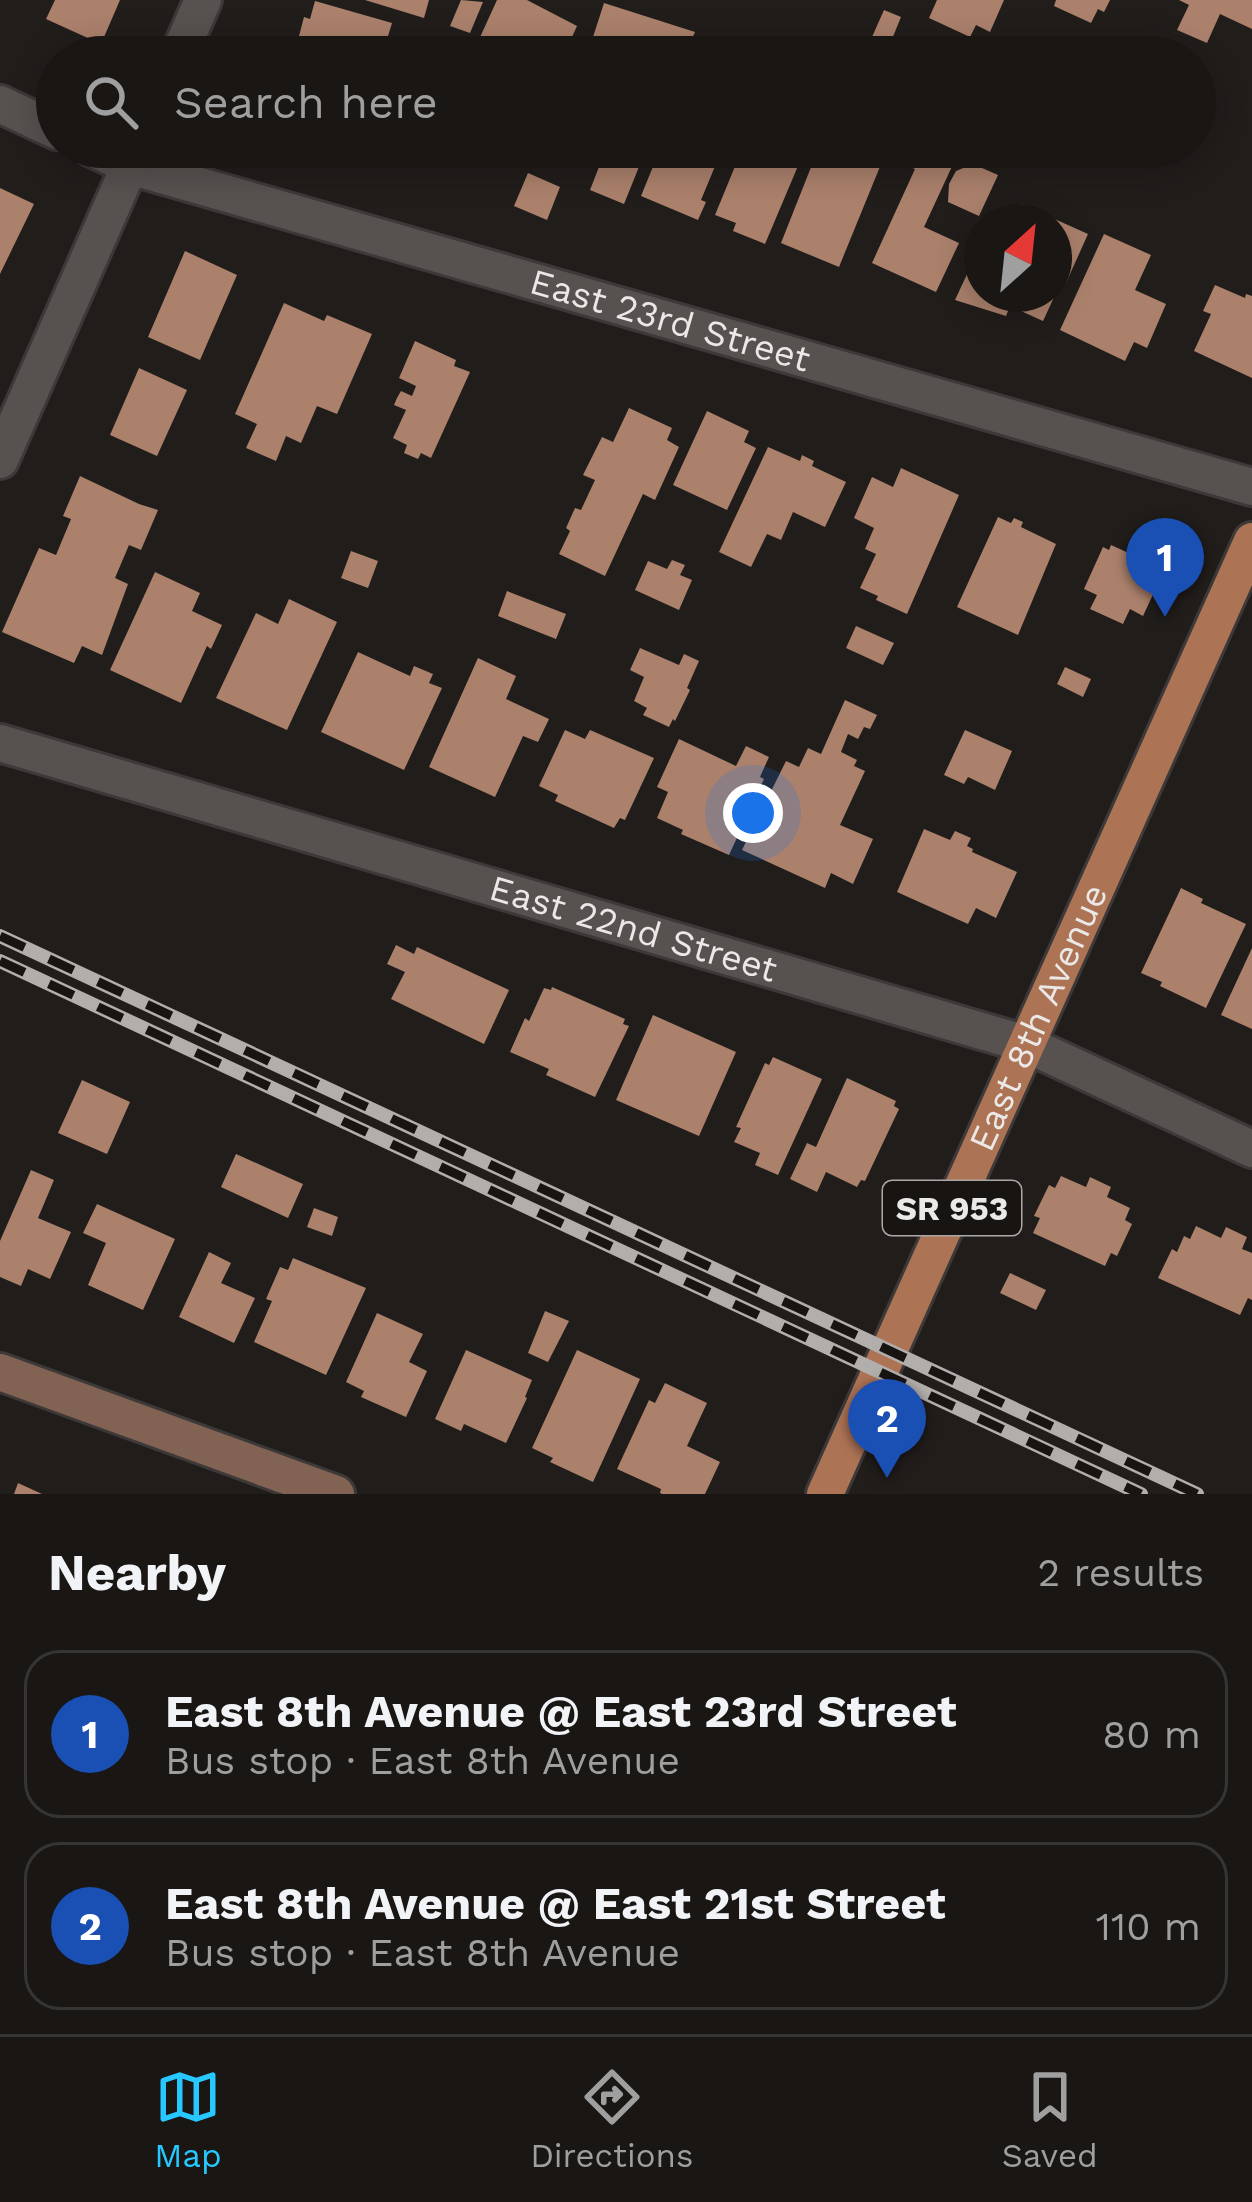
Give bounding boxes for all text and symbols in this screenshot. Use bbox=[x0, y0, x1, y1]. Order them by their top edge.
search box bbox=[36, 36, 1216, 168]
icon: search bbox=[78, 69, 144, 135]
text: Search here bbox=[174, 76, 438, 129]
north arrow bbox=[964, 204, 1072, 312]
street label: East 23rd Street bbox=[525, 261, 815, 380]
pin: 1 bbox=[1126, 518, 1204, 617]
your location bbox=[723, 783, 783, 843]
street label: East 22nd Street bbox=[485, 867, 782, 991]
street label: East 8th Avenue bbox=[960, 878, 1116, 1157]
road number: SR 953 bbox=[883, 1181, 1021, 1235]
pin: 2 bbox=[848, 1379, 926, 1478]
text: Nearby bbox=[48, 1543, 226, 1602]
text: 2 results bbox=[1038, 1550, 1204, 1595]
text: East 8th Avenue @ East 23rd Street bbox=[165, 1685, 957, 1738]
text: 1 bbox=[82, 1712, 98, 1757]
text: 80 m bbox=[1102, 1712, 1201, 1757]
text: Bus stop · East 8th Avenue bbox=[165, 1738, 680, 1783]
text: East 8th Avenue @ East 21st Street bbox=[165, 1877, 946, 1930]
text: 2 bbox=[78, 1904, 102, 1949]
text: 110 m bbox=[1096, 1904, 1201, 1949]
text: Bus stop · East 8th Avenue bbox=[165, 1930, 680, 1975]
tab: Map bbox=[154, 2064, 222, 2175]
tab: Directions bbox=[530, 2064, 693, 2175]
tab: Saved bbox=[1002, 2064, 1098, 2175]

